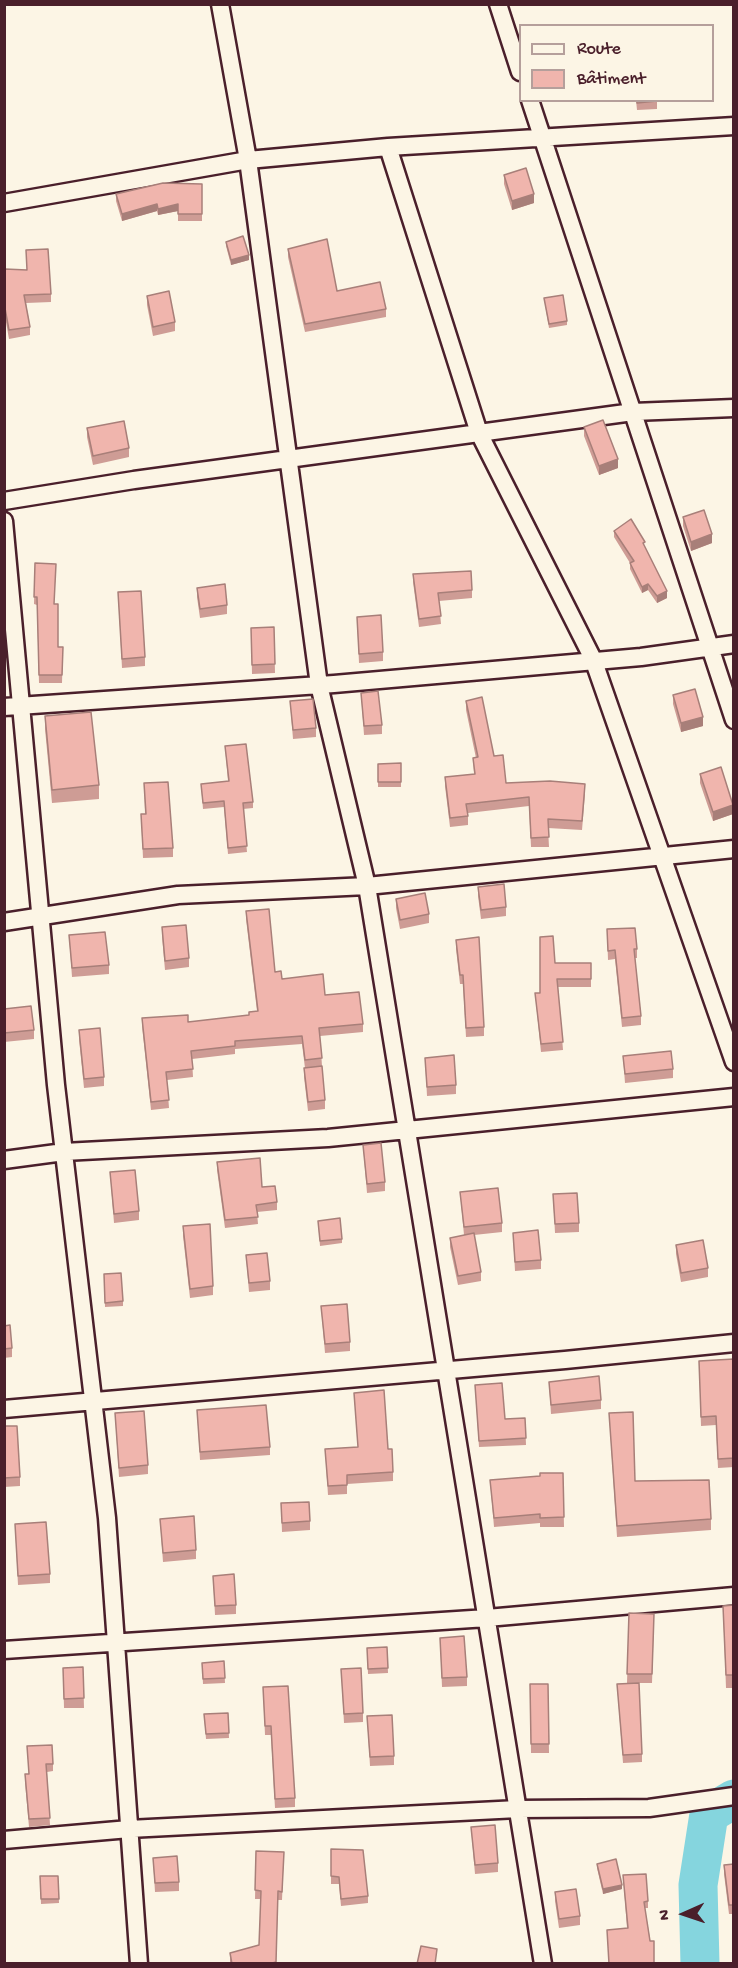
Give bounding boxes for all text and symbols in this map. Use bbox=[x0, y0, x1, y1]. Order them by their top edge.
legend bbox=[519, 24, 714, 102]
text: Route bbox=[577, 39, 621, 60]
text: Bâtiment bbox=[577, 69, 645, 90]
north arrow bbox=[654, 1884, 714, 1944]
text: N bbox=[656, 1909, 675, 1921]

